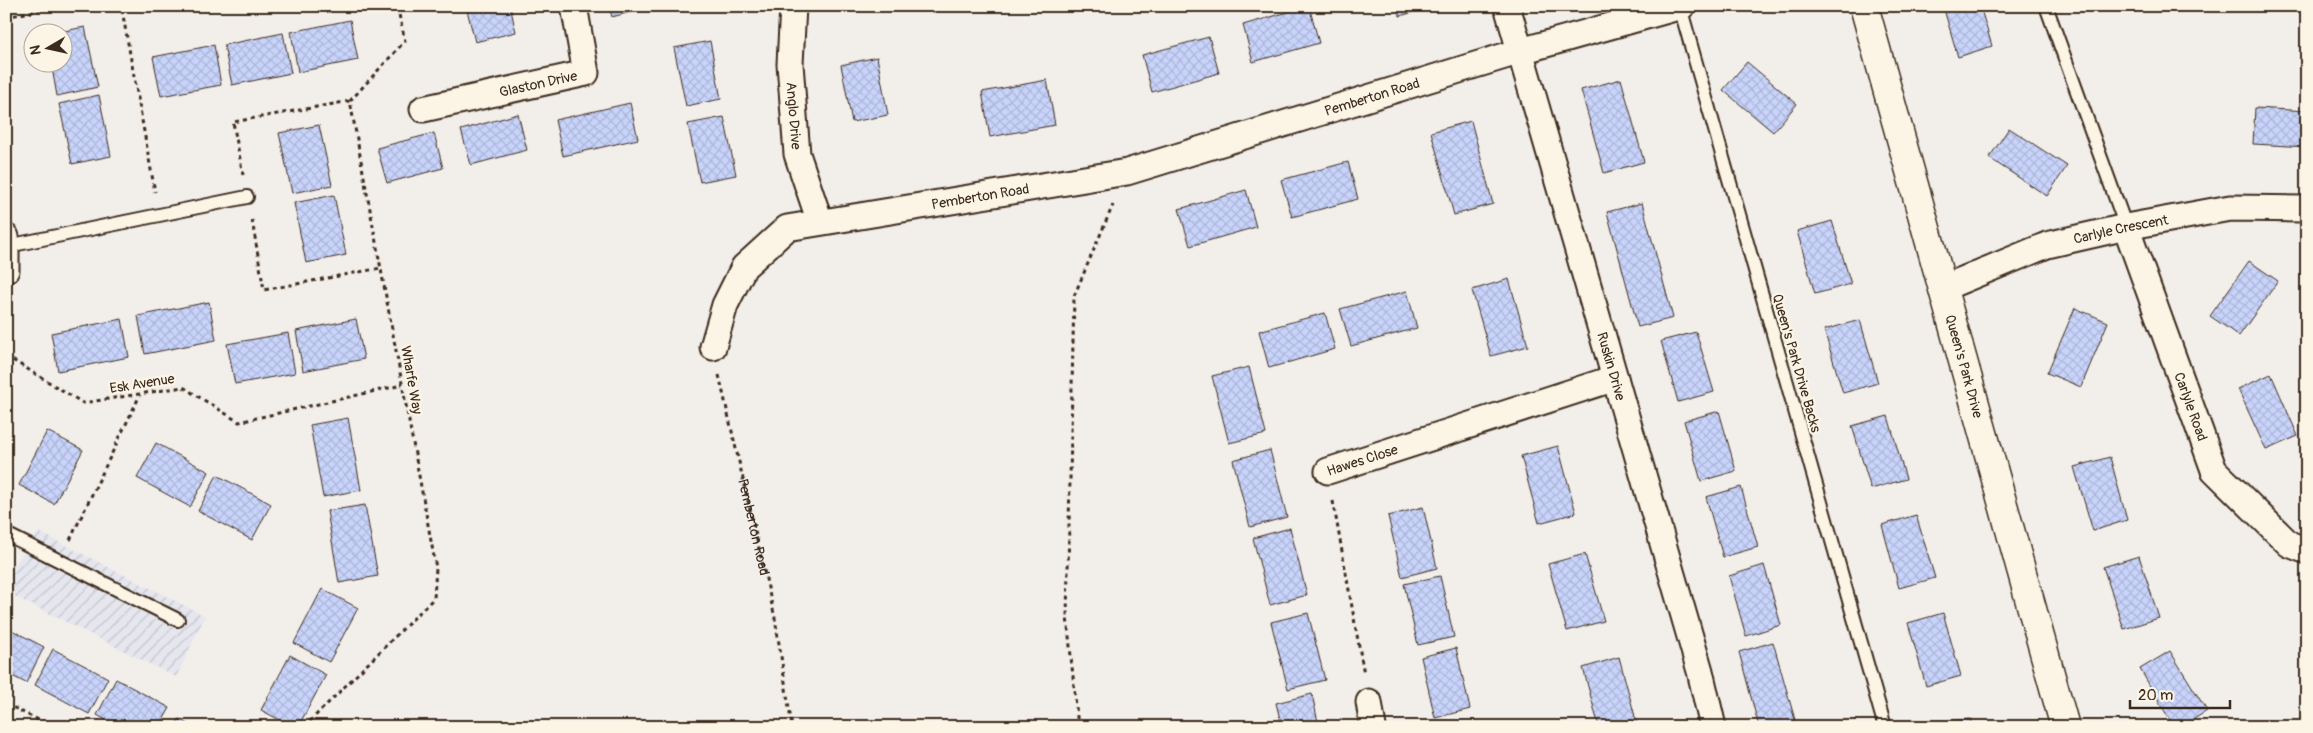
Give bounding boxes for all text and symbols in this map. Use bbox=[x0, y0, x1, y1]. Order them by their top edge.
north arrow bbox=[22, 22, 72, 72]
text: N bbox=[27, 44, 45, 56]
street label: Glaston Drive bbox=[498, 67, 579, 101]
street label: Pemberton Road bbox=[1322, 75, 1422, 120]
street label: Anglo Drive bbox=[782, 81, 805, 150]
street label: Pemberton Road bbox=[930, 180, 1030, 213]
street label: Carlyle Crescent bbox=[2072, 211, 2170, 248]
street label: Queen's Park Drive Backs bbox=[1769, 292, 1825, 435]
street label: Queen's Park Drive bbox=[1941, 313, 1986, 420]
street label: Ruskin Drive bbox=[1593, 330, 1629, 403]
street label: Wharfe Way bbox=[397, 345, 426, 416]
street label: Esk Avenue bbox=[108, 370, 176, 397]
street label: Carlyle Road bbox=[2170, 370, 2211, 444]
street label: Hawes Close bbox=[1325, 441, 1400, 480]
street label: Pemberton Road bbox=[734, 477, 773, 577]
scale bar bbox=[2130, 678, 2230, 710]
text: 20 m bbox=[2138, 686, 2173, 705]

